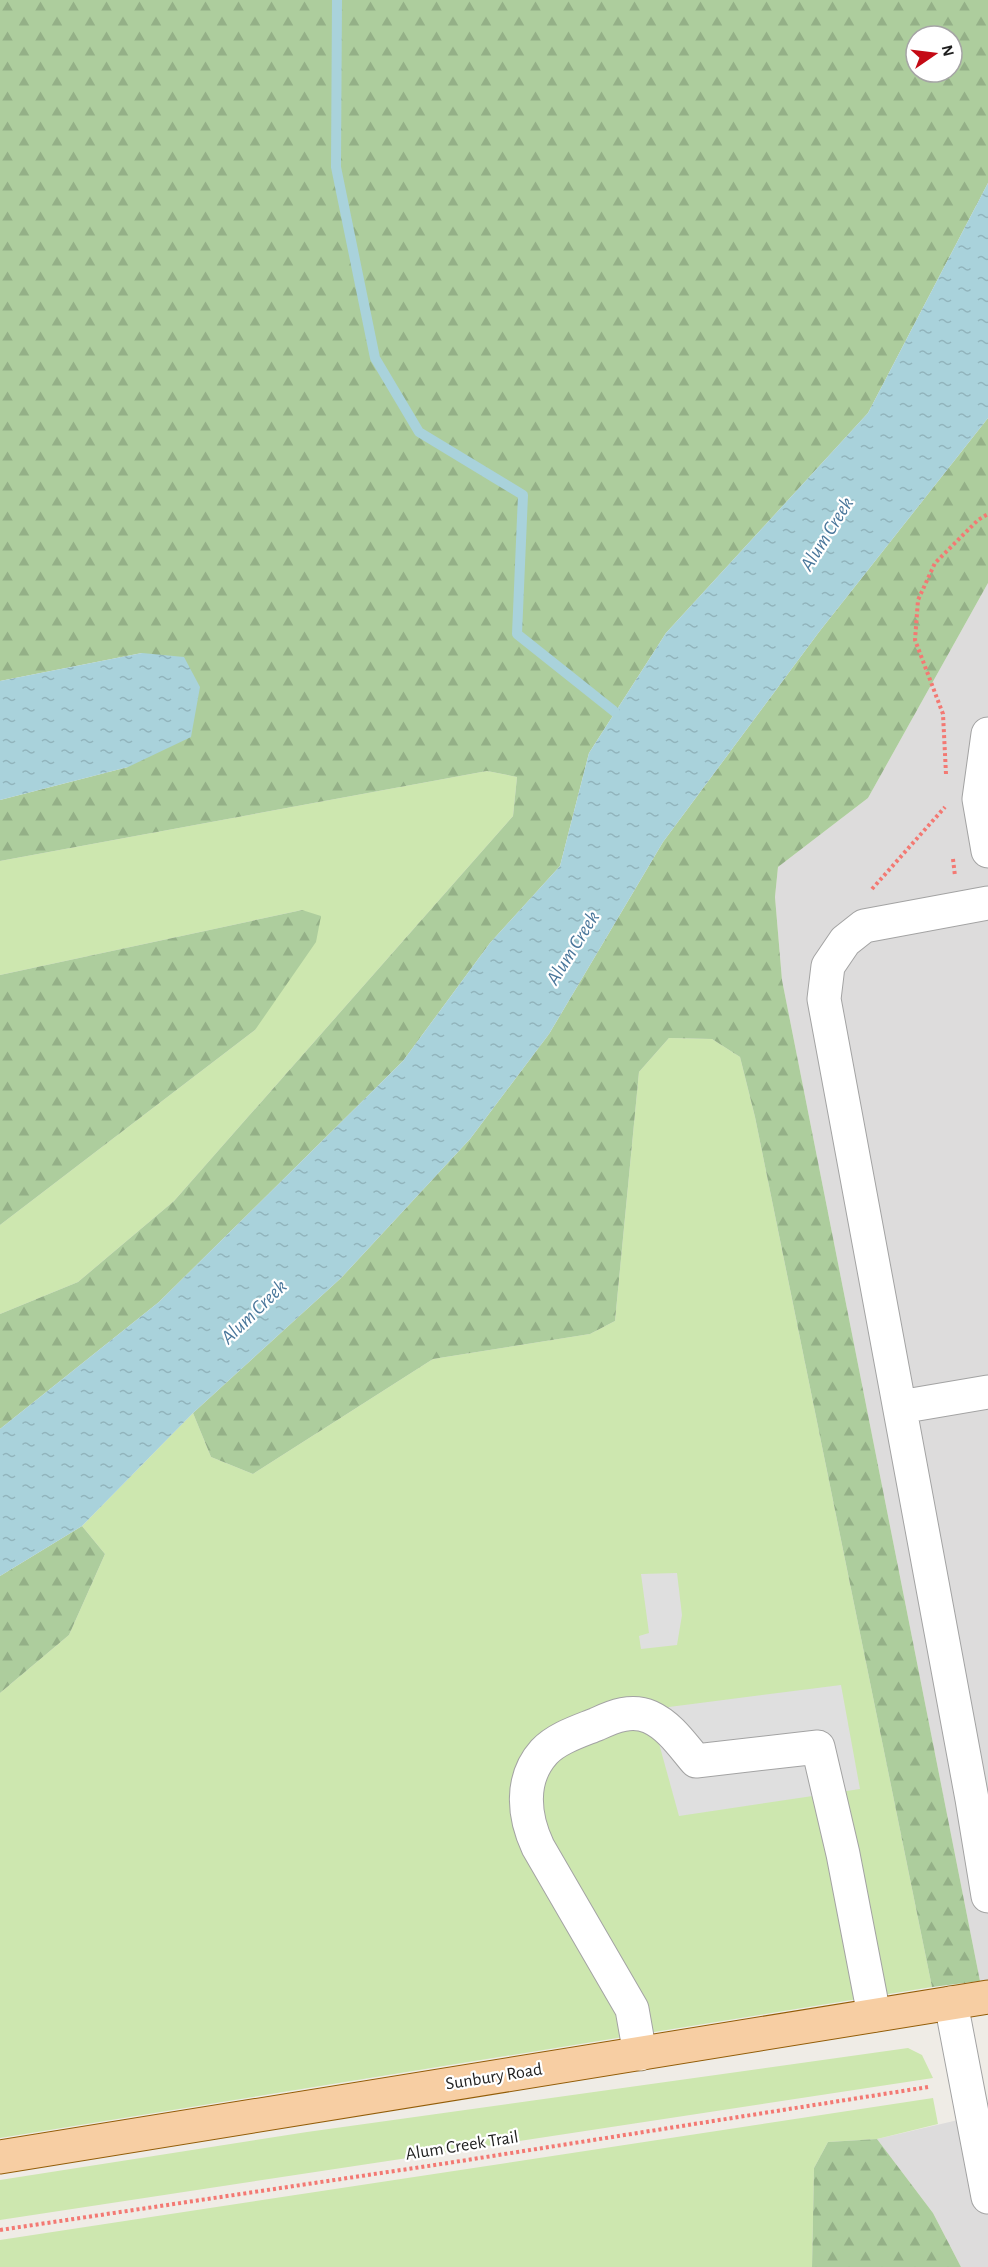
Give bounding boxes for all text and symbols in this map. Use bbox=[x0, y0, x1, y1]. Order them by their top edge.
north arrow bbox=[904, 24, 964, 84]
text: N bbox=[938, 43, 957, 58]
water label: Alum Creek bbox=[796, 494, 857, 575]
water label: Alum Creek bbox=[542, 908, 603, 989]
water label: Alum Creek bbox=[217, 1276, 291, 1349]
street label: Sunbury Road bbox=[444, 2060, 544, 2094]
street label: Alum Creek Trail bbox=[404, 2128, 520, 2164]

